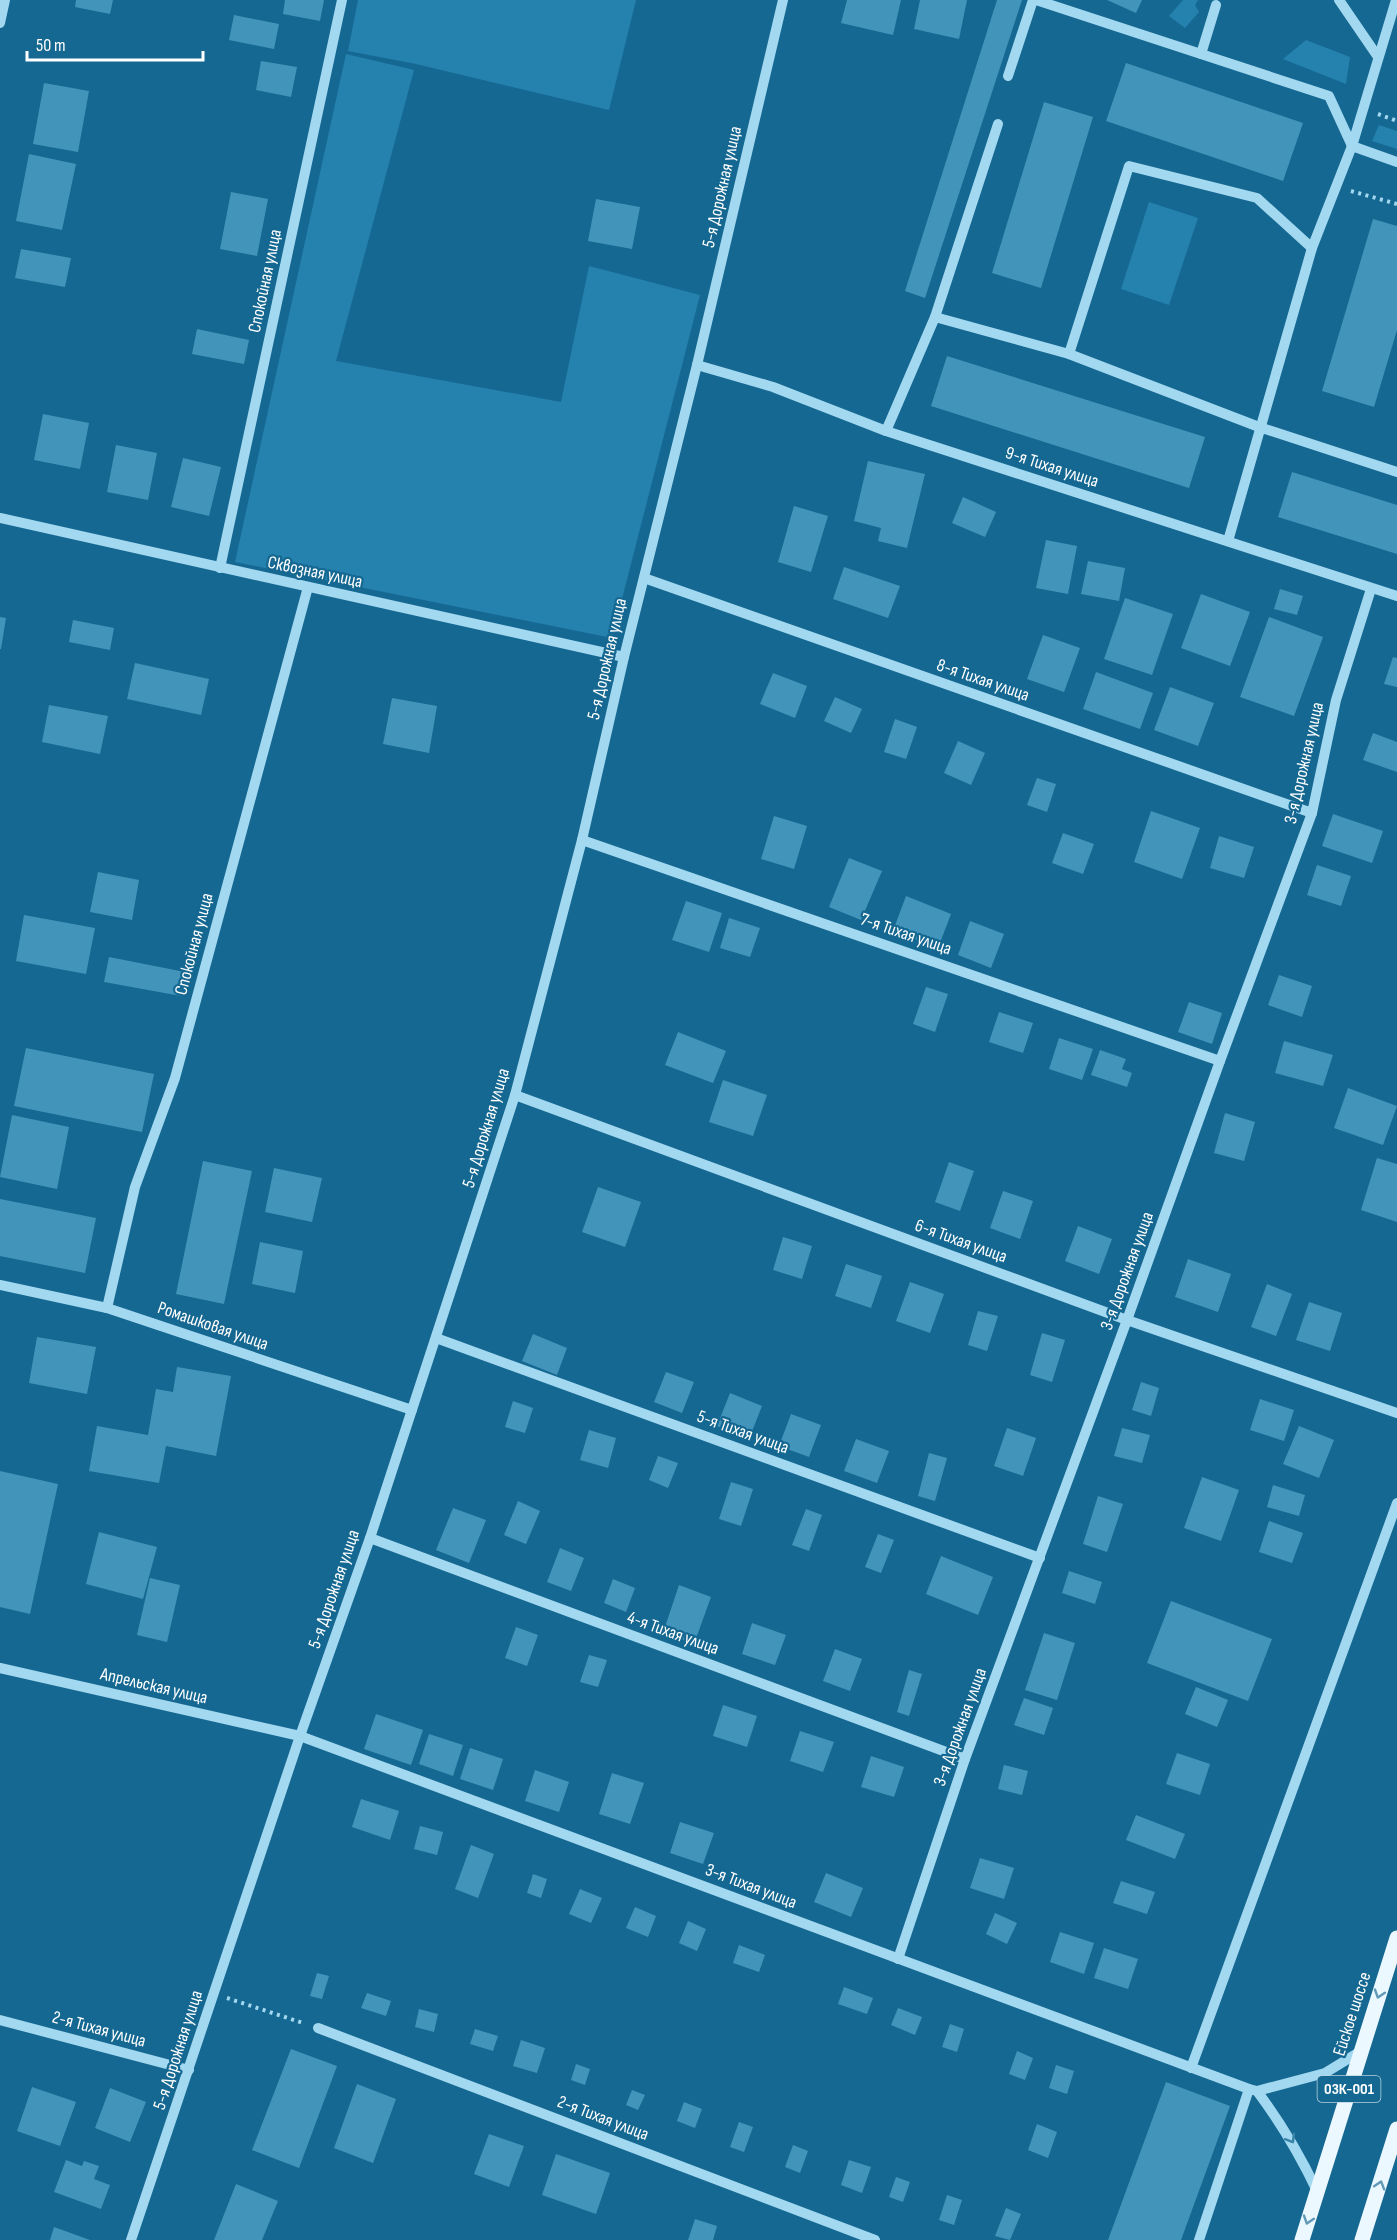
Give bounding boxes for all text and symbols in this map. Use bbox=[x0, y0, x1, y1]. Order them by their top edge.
scale bar bbox=[27, 24, 202, 62]
text: 50 m bbox=[36, 35, 66, 56]
street label: 5-я Дорожная улица bbox=[698, 124, 746, 250]
street label: Спокойная улица bbox=[244, 227, 286, 334]
street label: 9-я Тихая улица bbox=[1003, 442, 1101, 492]
street label: Сквозная улица bbox=[266, 552, 364, 592]
street label: 5-я Дорожная улица bbox=[583, 596, 631, 722]
street label: 8-я Тихая улица bbox=[934, 654, 1032, 706]
street label: 3-я Дорожная улица bbox=[1280, 700, 1328, 826]
street label: Спокойная улица bbox=[170, 891, 218, 997]
street label: 7-я Тихая улица bbox=[858, 909, 954, 959]
street label: 5-я Дорожная улица bbox=[458, 1066, 514, 1190]
street label: 3-я Дорожная улица bbox=[1096, 1209, 1158, 1333]
street label: 6-я Тихая улица bbox=[912, 1215, 1010, 1267]
street label: Ромашковая улица bbox=[155, 1297, 271, 1355]
street label: 5-я Тихая улица bbox=[694, 1406, 792, 1458]
street label: 5-я Дорожная улица bbox=[304, 1527, 364, 1651]
street label: 4-я Тихая улица bbox=[624, 1607, 722, 1659]
street label: Апрельская улица bbox=[97, 1663, 210, 1709]
street label: 3-я Дорожная улица bbox=[929, 1665, 991, 1789]
street label: 3-я Тихая улица bbox=[702, 1859, 800, 1913]
street label: Ейское шоссе bbox=[1329, 1970, 1375, 2058]
street label: 5-я Дорожная улица bbox=[149, 1988, 207, 2112]
one-way arrow bbox=[1374, 1988, 1386, 1999]
street label: 2-я Тихая улица bbox=[50, 2006, 148, 2052]
road number: 03К-001 bbox=[1318, 2076, 1380, 2102]
street label: 2-я Тихая улица bbox=[554, 2091, 652, 2145]
one-way arrow bbox=[1283, 2133, 1295, 2143]
one-way arrow bbox=[1372, 2180, 1385, 2191]
one-way arrow bbox=[1303, 2214, 1315, 2225]

